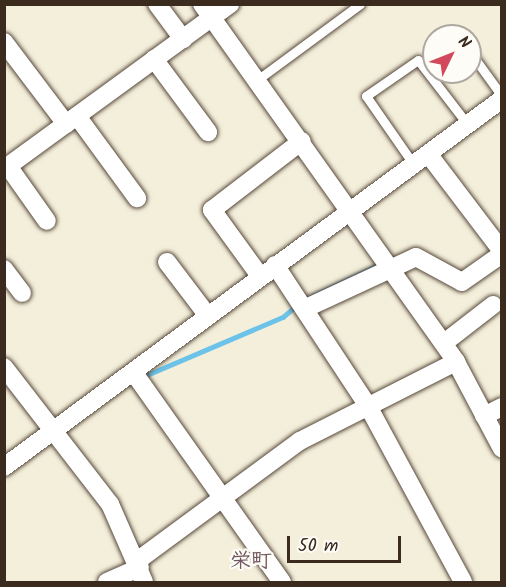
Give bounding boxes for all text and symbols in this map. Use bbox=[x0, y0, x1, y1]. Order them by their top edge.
north arrow bbox=[422, 24, 482, 84]
text: N bbox=[451, 31, 477, 55]
scale bar bbox=[290, 524, 404, 562]
text: 50 m bbox=[298, 532, 338, 561]
district label: 栄町 bbox=[230, 549, 272, 575]

